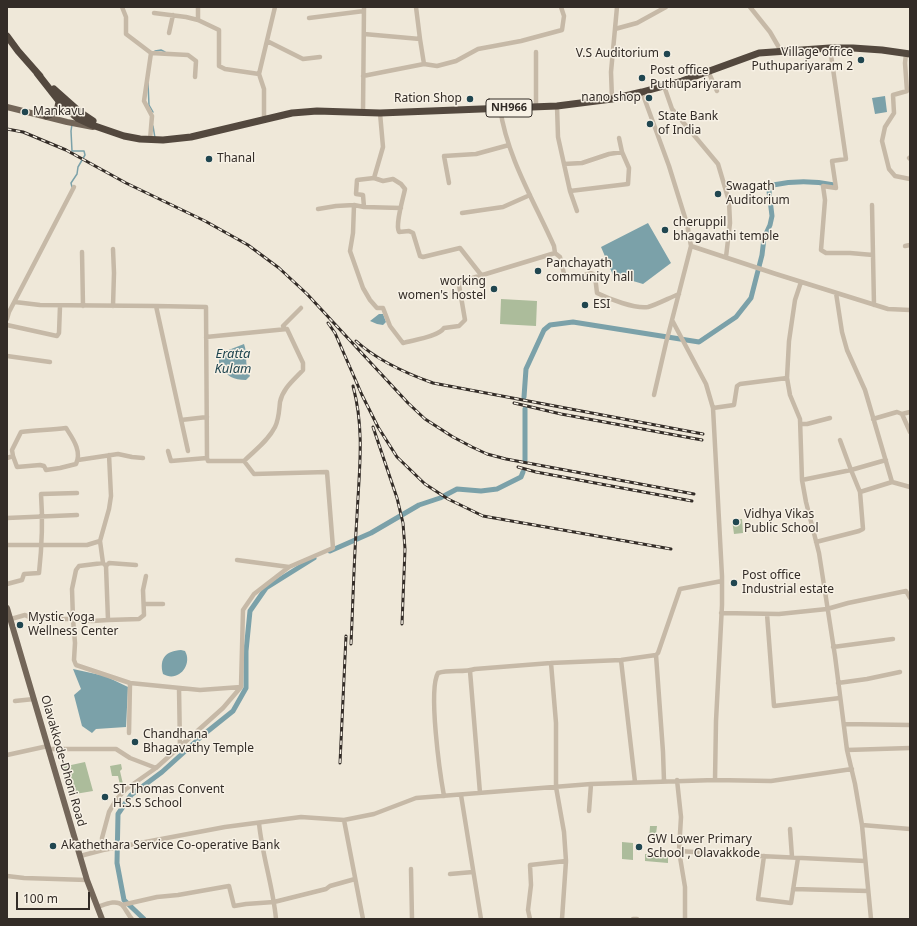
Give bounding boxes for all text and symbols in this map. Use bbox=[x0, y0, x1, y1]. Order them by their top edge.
place label: Village office Puthupariyaram 2 bbox=[751, 46, 853, 74]
place label: V.S Auditorium bbox=[576, 47, 659, 61]
marker: V.S Auditorium bbox=[662, 49, 672, 59]
marker: Village office Puthupariyaram 2 bbox=[856, 55, 866, 65]
place label: Post office Puthupariyaram bbox=[650, 64, 742, 92]
marker: Post office Puthupariyaram bbox=[637, 73, 647, 83]
place label: nano shop bbox=[581, 91, 641, 105]
place label: Ration Shop bbox=[394, 92, 462, 106]
marker: nano shop bbox=[644, 93, 654, 103]
marker: Ration Shop bbox=[465, 94, 475, 104]
road number: NH966 bbox=[486, 99, 532, 117]
place label: Mankavu bbox=[33, 105, 85, 119]
marker: Mankavu bbox=[20, 107, 30, 117]
place label: State Bank of India bbox=[658, 110, 718, 138]
marker: State Bank of India bbox=[645, 119, 655, 129]
place label: Thanal bbox=[217, 152, 255, 166]
marker: Thanal bbox=[204, 154, 214, 164]
place label: Swagath Auditorium bbox=[726, 180, 790, 208]
marker: Swagath Auditorium bbox=[713, 189, 723, 199]
place label: cheruppil bhagavathi temple bbox=[673, 216, 779, 244]
marker: cheruppil bhagavathi temple bbox=[660, 225, 670, 235]
place label: Panchayath community hall bbox=[546, 257, 633, 285]
marker: Panchayath community hall bbox=[533, 266, 543, 276]
place label: working women's hostel bbox=[398, 275, 486, 303]
marker: working women's hostel bbox=[489, 284, 499, 294]
place label: ESI bbox=[593, 298, 610, 312]
marker: ESI bbox=[580, 300, 590, 310]
water label: Eratta Kulam bbox=[215, 346, 251, 377]
place label: Vidhya Vikas Public School bbox=[744, 508, 819, 536]
marker: Vidhya Vikas Public School bbox=[731, 517, 741, 527]
place label: Post office Industrial estate bbox=[742, 569, 834, 597]
marker: Post office Industrial estate bbox=[729, 578, 739, 588]
place label: Mystic Yoga Wellness Center bbox=[28, 611, 119, 639]
marker: Mystic Yoga Wellness Center bbox=[15, 620, 25, 630]
street label: Olavakkode-Dhoni Road bbox=[37, 694, 89, 828]
place label: Chandhana Bhagavathy Temple bbox=[143, 728, 254, 756]
marker: Chandhana Bhagavathy Temple bbox=[130, 737, 140, 747]
place label: ST Thomas Convent H.S.S School bbox=[113, 783, 224, 811]
marker: ST Thomas Convent H.S.S School bbox=[100, 792, 110, 802]
place label: GW Lower Primary School , Olavakkode bbox=[647, 833, 760, 861]
place label: Akathethara Service Co-operative Bank bbox=[61, 839, 280, 853]
marker: Akathethara Service Co-operative Bank bbox=[48, 841, 58, 851]
marker: GW Lower Primary School , Olavakkode bbox=[634, 842, 644, 852]
scale bar bbox=[18, 884, 92, 910]
text: 100 m bbox=[23, 890, 58, 907]

